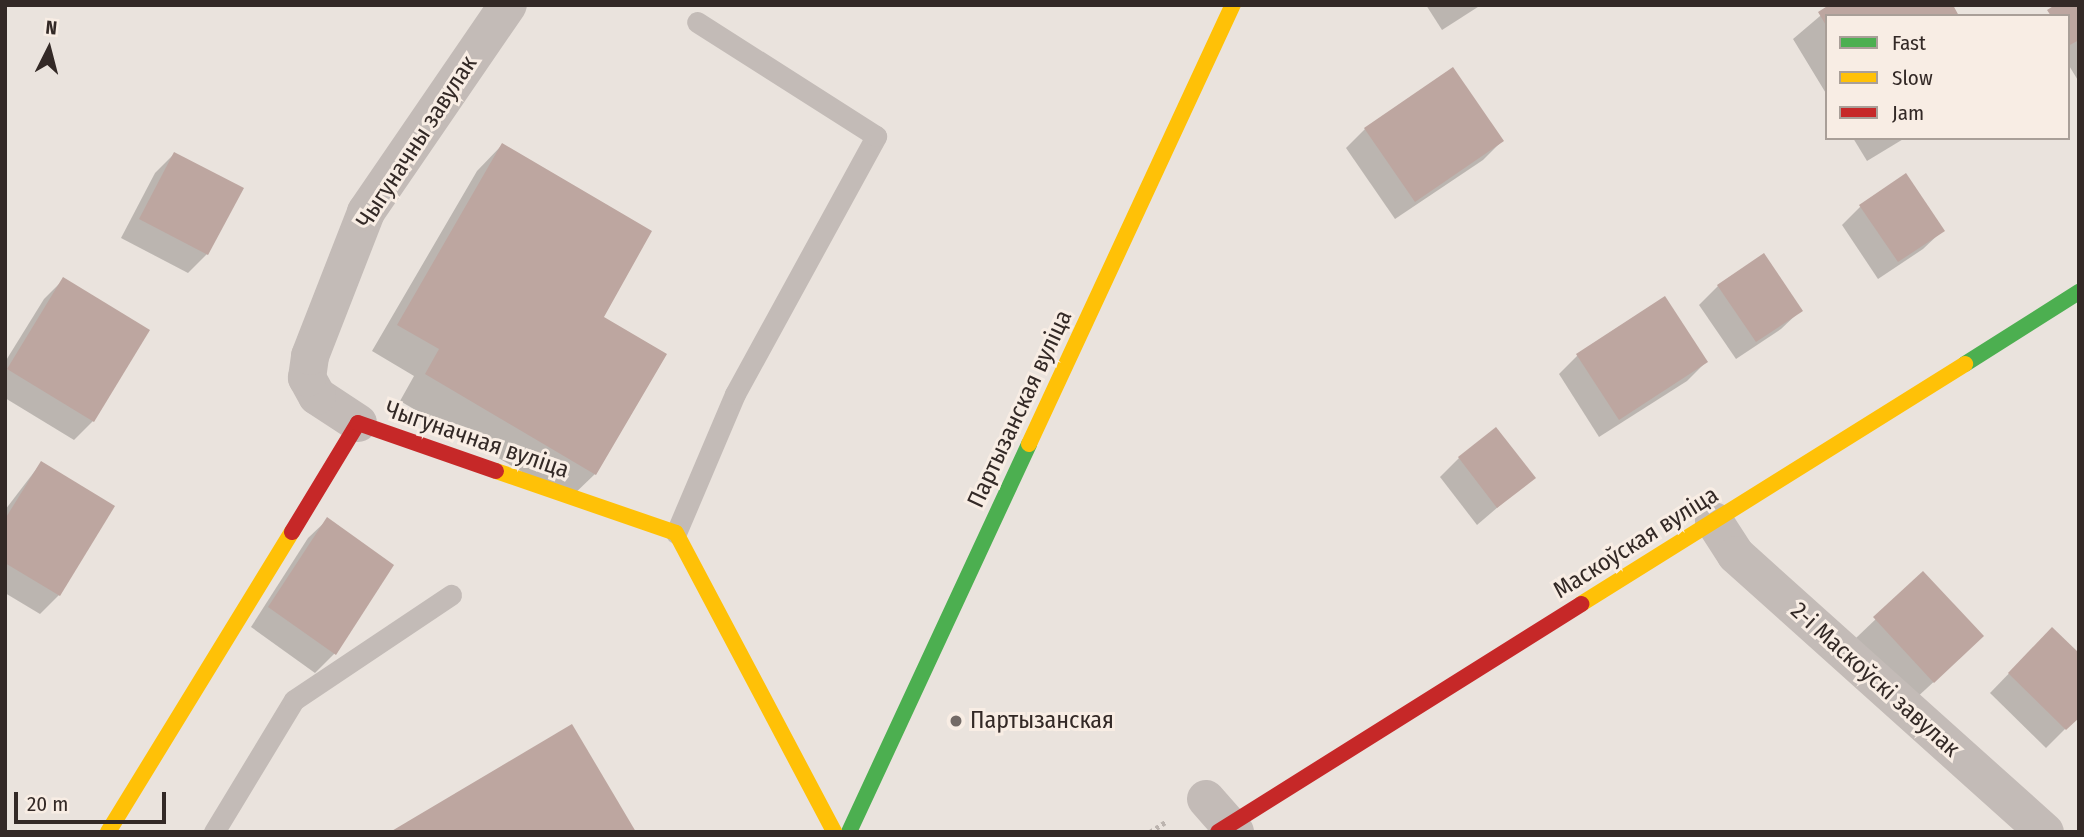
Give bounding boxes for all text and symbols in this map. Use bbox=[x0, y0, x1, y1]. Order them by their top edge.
north arrow bbox=[14, 14, 84, 84]
legend bbox=[1825, 14, 2070, 140]
text: N bbox=[44, 16, 58, 40]
text: Fast bbox=[1892, 30, 1926, 56]
street label: Чыгуначны завулак bbox=[351, 50, 483, 234]
text: Slow bbox=[1892, 65, 1933, 91]
text: Jam bbox=[1892, 100, 1924, 126]
street label: Партызанская вуліца bbox=[962, 306, 1078, 512]
street label: Чыгуначная вуліца bbox=[381, 395, 573, 485]
street label: Маскоўская вуліца bbox=[1548, 481, 1724, 605]
street label: 2-і Маскоўскі завулак bbox=[1785, 597, 1965, 763]
place label: Партызанская bbox=[970, 707, 1114, 735]
marker: Партызанская bbox=[948, 713, 964, 729]
scale bar bbox=[18, 778, 170, 822]
text: 20 m bbox=[27, 791, 68, 817]

